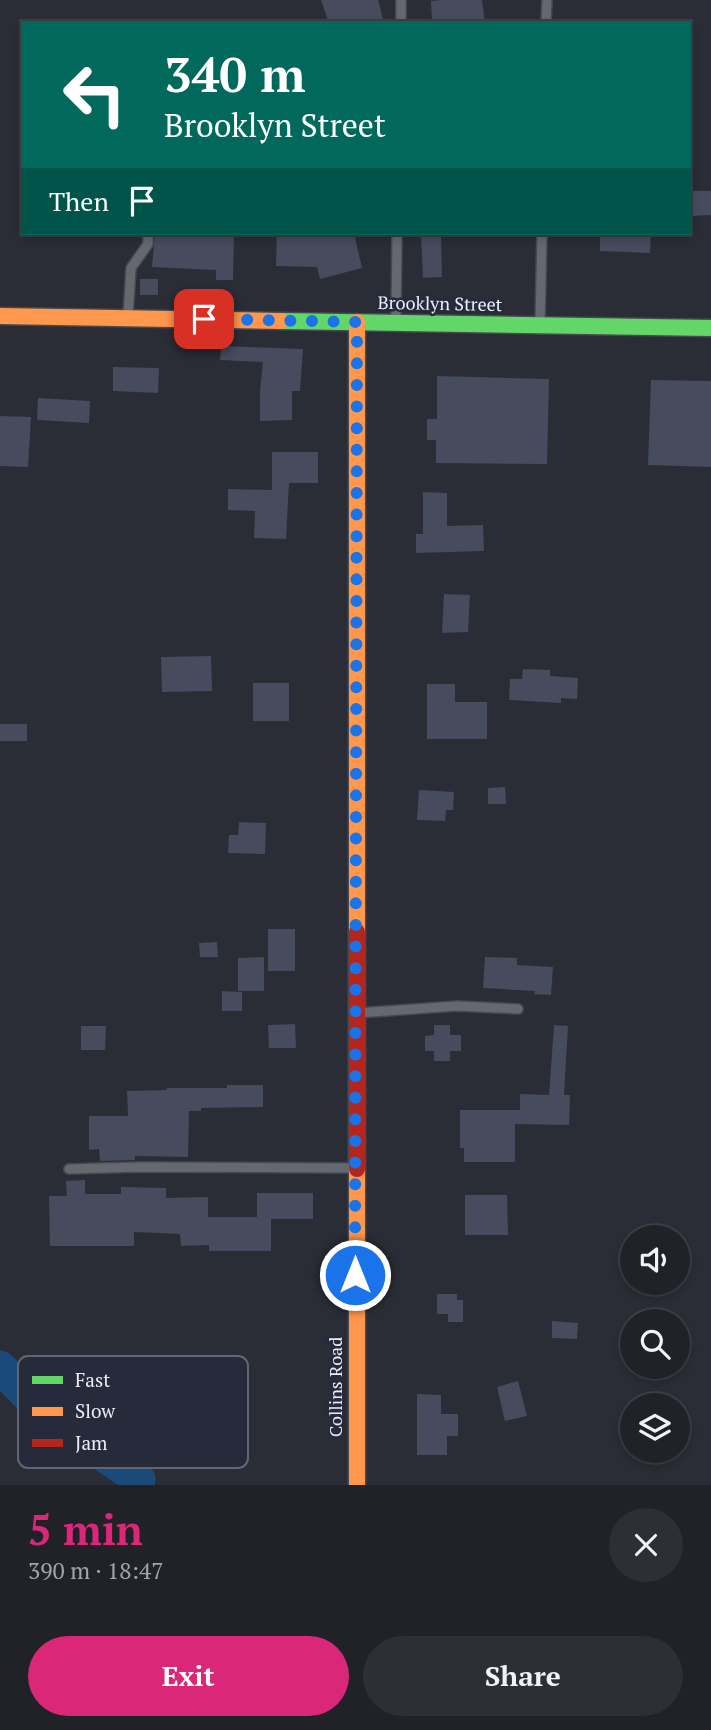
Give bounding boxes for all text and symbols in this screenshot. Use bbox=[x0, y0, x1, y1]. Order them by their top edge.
text: 340 m bbox=[164, 41, 306, 106]
icon: left bbox=[49, 49, 140, 140]
text: Brooklyn Street bbox=[164, 104, 386, 146]
icon: arrive bbox=[123, 182, 161, 220]
text: Then bbox=[49, 184, 109, 218]
pin bbox=[174, 289, 234, 349]
street label: Brooklyn Street bbox=[377, 290, 503, 316]
icon: arrive bbox=[185, 300, 223, 338]
map controls bbox=[620, 1225, 690, 1463]
button: sound bbox=[620, 1225, 690, 1295]
position arrow bbox=[318, 1238, 392, 1312]
button: search bbox=[620, 1309, 690, 1379]
street label: Collins Road bbox=[323, 1337, 347, 1437]
legend bbox=[18, 1356, 248, 1468]
text: Fast bbox=[75, 1367, 110, 1392]
button: layers bbox=[620, 1393, 690, 1463]
text: Slow bbox=[75, 1398, 116, 1423]
text: Jam bbox=[75, 1430, 108, 1455]
text: 5 min bbox=[28, 1501, 143, 1557]
button: close bbox=[609, 1508, 683, 1582]
text: 390 m · 18:47 bbox=[28, 1555, 163, 1586]
button: Exit bbox=[28, 1636, 349, 1716]
button: Share bbox=[363, 1636, 683, 1716]

